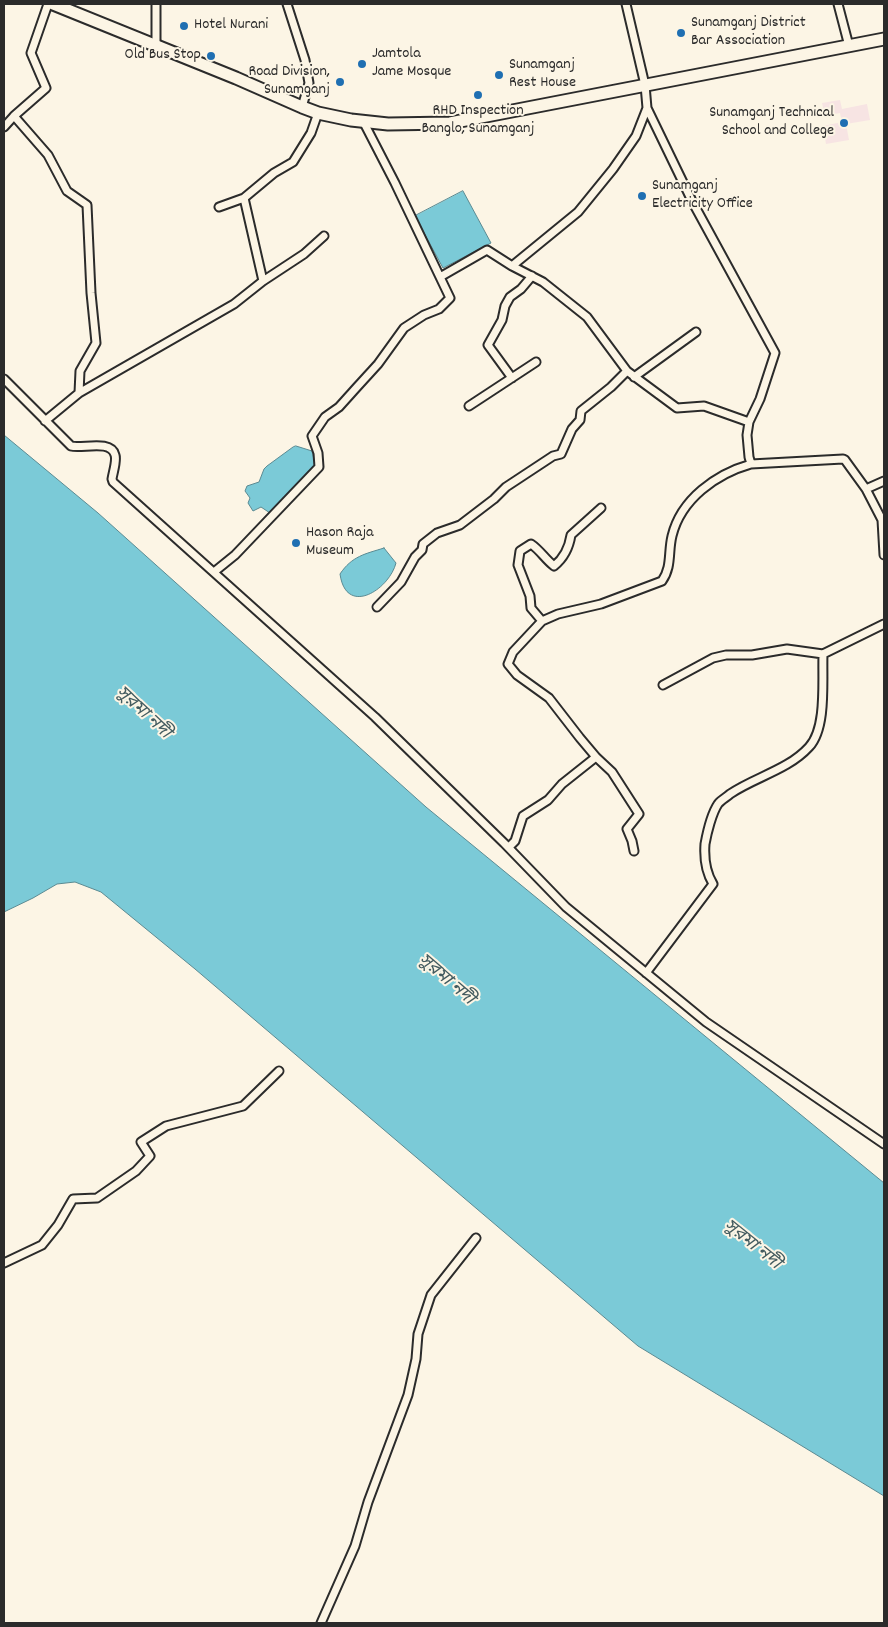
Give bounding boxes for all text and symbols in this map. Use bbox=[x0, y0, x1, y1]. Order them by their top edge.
place label: Sunamganj District Bar Association bbox=[691, 14, 806, 52]
place label: Hotel Nurani bbox=[194, 16, 268, 36]
marker: Hotel Nurani bbox=[178, 20, 190, 32]
marker: Sunamganj District Bar Association bbox=[675, 27, 687, 39]
place label: Jamtola Jame Mosque bbox=[372, 45, 451, 83]
place label: Old Bus Stop bbox=[125, 46, 201, 66]
marker: Old Bus Stop bbox=[205, 50, 217, 62]
place label: Sunamganj Rest House bbox=[509, 56, 576, 94]
marker: Jamtola Jame Mosque bbox=[356, 58, 368, 70]
place label: Road Division, Sunamganj bbox=[248, 63, 330, 101]
marker: Sunamganj Rest House bbox=[493, 69, 505, 81]
marker: Road Division, Sunamganj bbox=[334, 76, 346, 88]
marker: RHD Inspection Banglo, Sunamganj bbox=[472, 89, 484, 101]
place label: RHD Inspection Banglo, Sunamganj bbox=[421, 102, 535, 140]
place label: Sunamganj Technical School and College bbox=[709, 104, 834, 142]
marker: Sunamganj Technical School and College bbox=[838, 117, 850, 129]
place label: Sunamganj Electricity Office bbox=[652, 177, 753, 215]
marker: Sunamganj Electricity Office bbox=[636, 190, 648, 202]
place label: Hason Raja Museum bbox=[306, 524, 374, 562]
marker: Hason Raja Museum bbox=[290, 537, 302, 549]
water label: সুরমা নদী bbox=[110, 683, 174, 745]
water label: সুরমা নদী bbox=[412, 951, 478, 1011]
water label: সুরমা নদী bbox=[718, 1216, 784, 1276]

